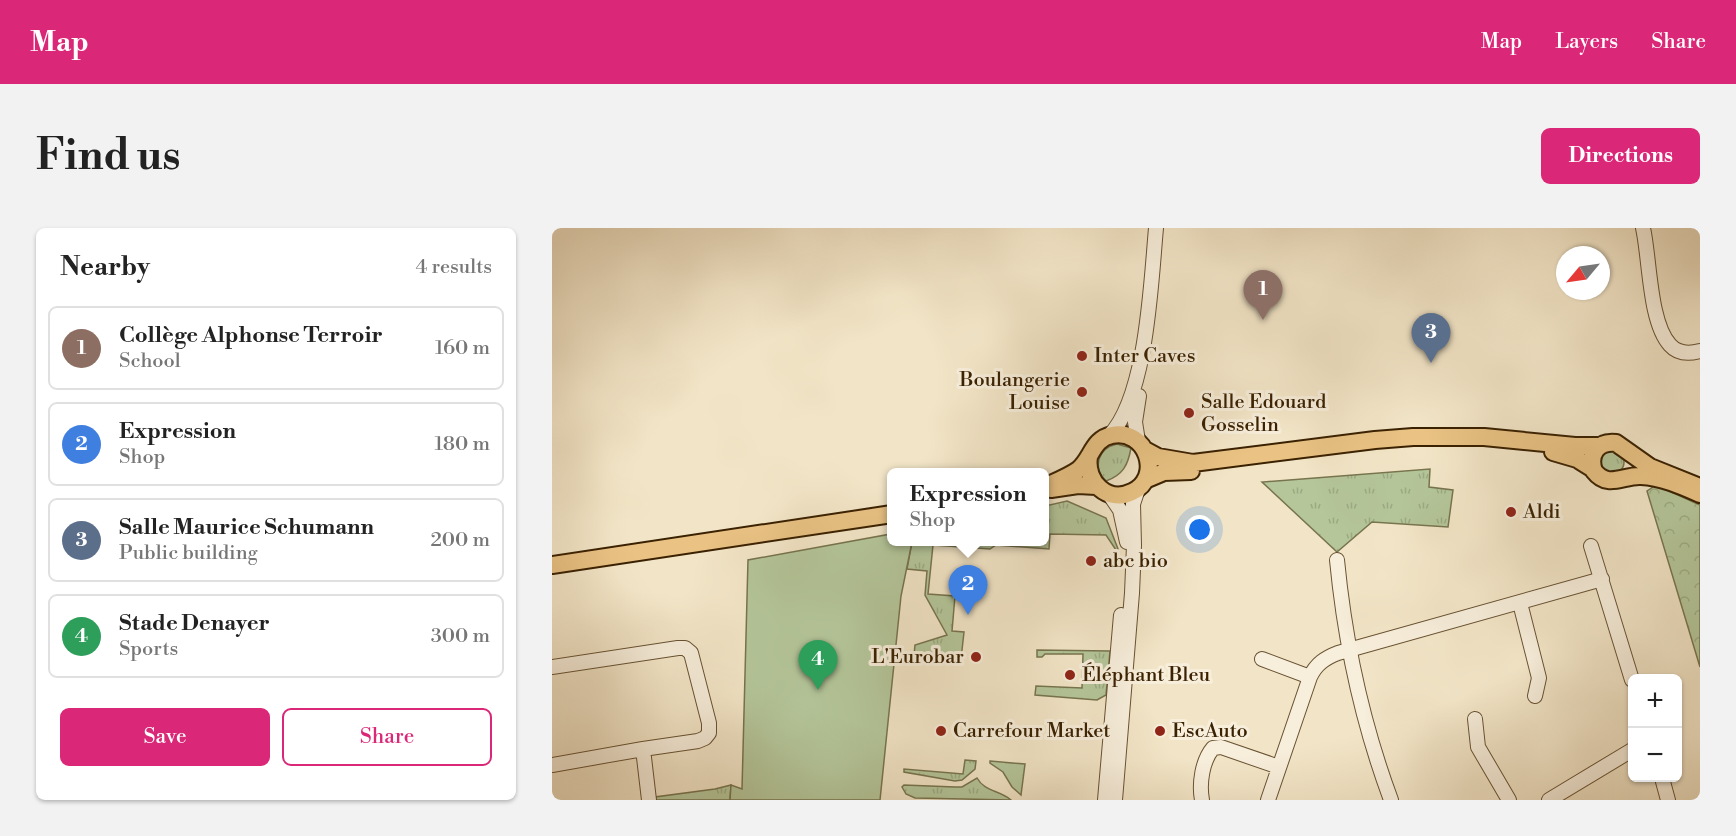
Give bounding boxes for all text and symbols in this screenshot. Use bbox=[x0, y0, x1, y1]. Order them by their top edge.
text: Map bbox=[30, 25, 89, 60]
text: Map bbox=[1481, 29, 1522, 55]
text: Layers bbox=[1555, 29, 1618, 55]
text: Share bbox=[1651, 29, 1706, 55]
button: Directions bbox=[1541, 128, 1700, 184]
text: Find us bbox=[36, 130, 180, 183]
north arrow bbox=[1556, 246, 1610, 300]
text: Nearby bbox=[60, 251, 150, 283]
text: 4 results bbox=[415, 255, 492, 280]
pin: 1 bbox=[1244, 270, 1282, 320]
pin: 3 bbox=[1412, 314, 1450, 363]
text: Collège Alphonse Terroir bbox=[119, 322, 383, 349]
text: 1 bbox=[77, 336, 86, 361]
text: 160 m bbox=[435, 336, 490, 361]
place label: Inter Caves bbox=[1094, 344, 1195, 369]
text: School bbox=[119, 349, 181, 374]
marker: Inter Caves bbox=[1075, 349, 1089, 363]
place label: Boulangerie Louise bbox=[958, 368, 1070, 416]
marker: Boulangerie Louise bbox=[1075, 385, 1089, 399]
place label: Salle Edouard Gosselin bbox=[1201, 390, 1327, 438]
marker: Salle Edouard Gosselin bbox=[1182, 406, 1196, 420]
text: Expression bbox=[119, 418, 236, 445]
text: 2 bbox=[75, 432, 88, 457]
text: 180 m bbox=[435, 432, 490, 457]
text: Shop bbox=[119, 445, 165, 470]
popup bbox=[887, 468, 1049, 546]
text: Expression bbox=[909, 481, 1027, 508]
place label: Aldi bbox=[1522, 500, 1561, 525]
marker: Aldi bbox=[1504, 505, 1518, 519]
text: Shop bbox=[909, 508, 956, 533]
text: Salle Maurice Schumann bbox=[119, 514, 374, 541]
your location bbox=[1185, 515, 1214, 544]
text: 3 bbox=[75, 528, 88, 553]
text: 200 m bbox=[430, 528, 490, 553]
text: Public building bbox=[119, 541, 258, 566]
place label: abc bio bbox=[1103, 549, 1168, 574]
marker: abc bio bbox=[1084, 554, 1098, 568]
pin: 2 bbox=[948, 566, 988, 615]
text: Stade Denayer bbox=[119, 610, 270, 637]
text: 4 bbox=[75, 624, 88, 649]
text: 300 m bbox=[431, 624, 490, 649]
text: Sports bbox=[119, 637, 178, 662]
pin: 4 bbox=[798, 640, 838, 690]
place label: L'Eurobar bbox=[871, 645, 964, 670]
marker: L'Eurobar bbox=[969, 650, 983, 664]
place label: Éléphant Bleu bbox=[1082, 662, 1211, 688]
marker: Éléphant Bleu bbox=[1063, 668, 1077, 682]
map controls bbox=[1628, 674, 1682, 782]
button: + bbox=[1628, 674, 1682, 728]
button: Save bbox=[60, 708, 270, 766]
button: Share bbox=[282, 708, 492, 766]
place label: Carrefour Market bbox=[953, 719, 1110, 744]
place label: EscAuto bbox=[1172, 719, 1248, 744]
marker: Carrefour Market bbox=[934, 724, 948, 738]
marker: EscAuto bbox=[1153, 724, 1167, 738]
button: − bbox=[1628, 728, 1682, 782]

